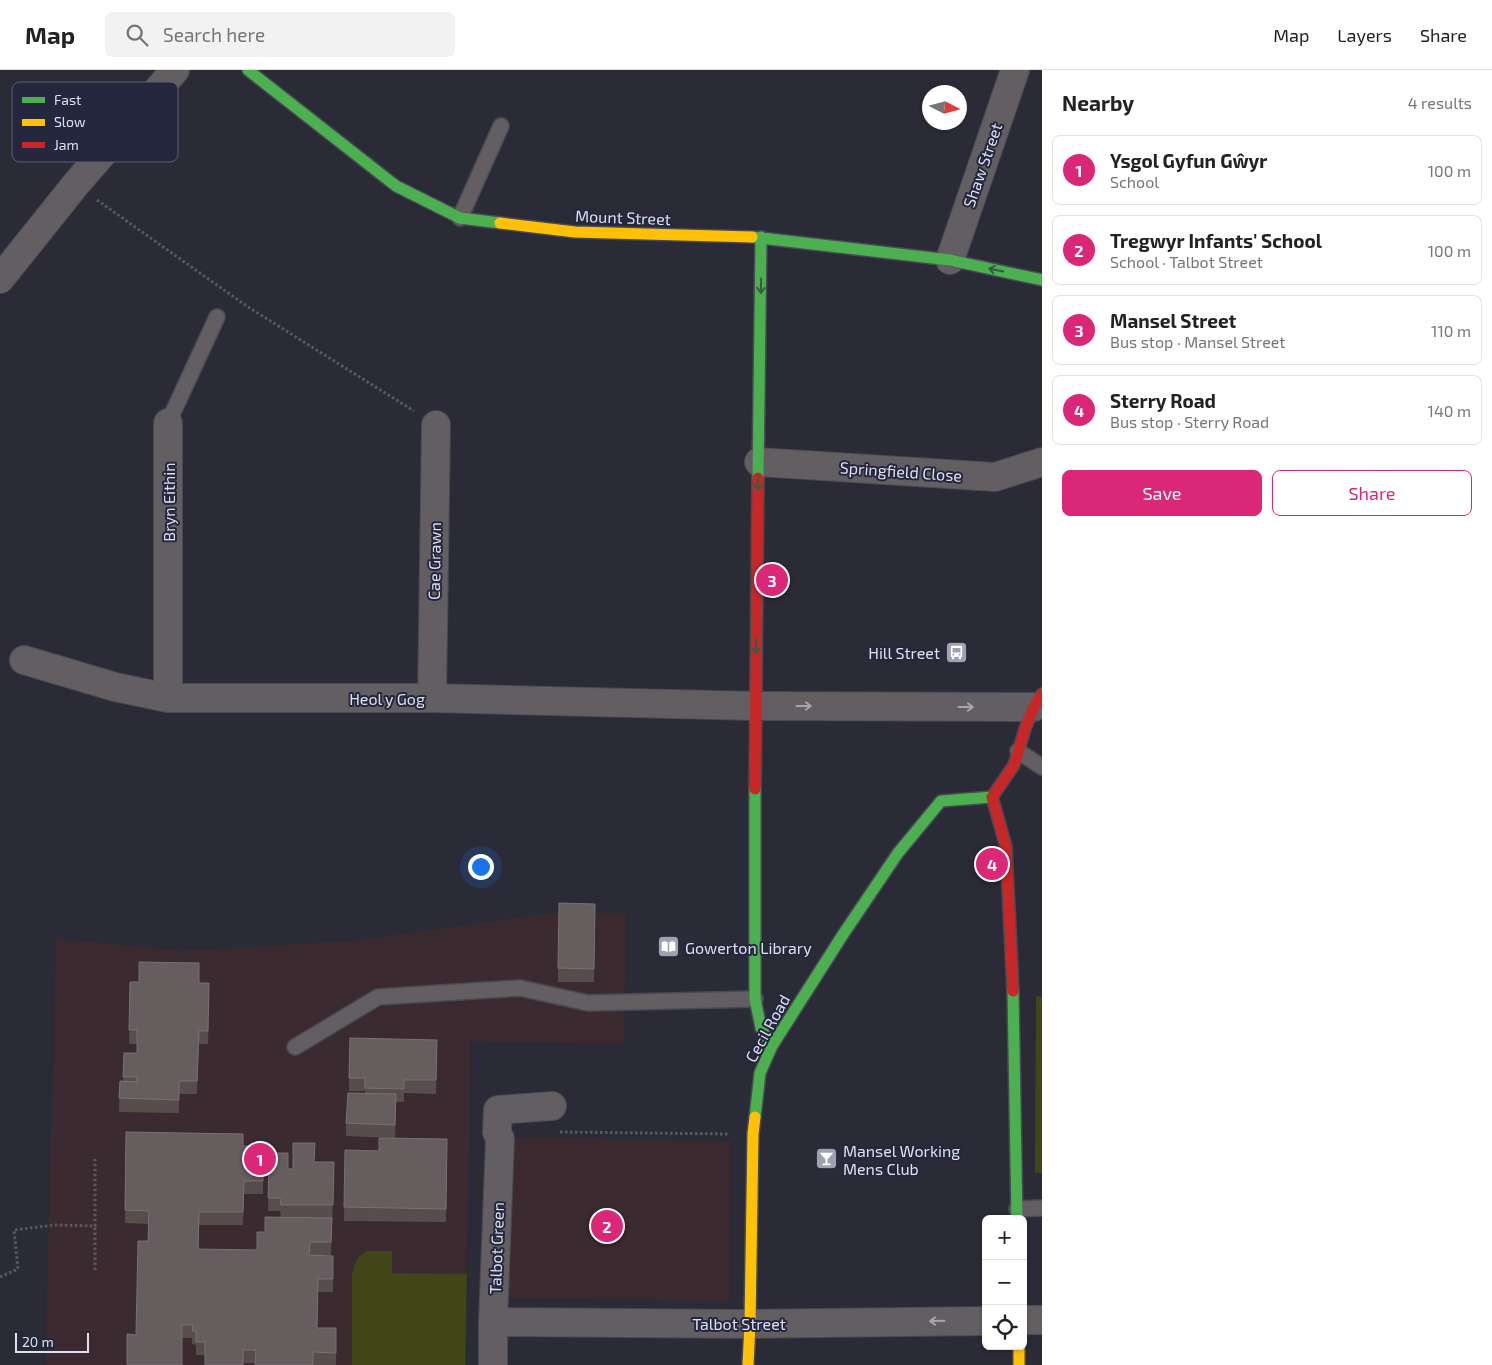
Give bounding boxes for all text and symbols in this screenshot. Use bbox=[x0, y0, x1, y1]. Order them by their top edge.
search box bbox=[105, 12, 455, 57]
text: Map bbox=[25, 20, 75, 49]
icon: search bbox=[123, 21, 151, 49]
text: Search here bbox=[163, 23, 265, 46]
text: Map bbox=[1273, 24, 1309, 46]
text: Layers bbox=[1337, 24, 1392, 46]
text: Share bbox=[1420, 24, 1467, 46]
legend bbox=[12, 82, 178, 162]
north arrow bbox=[922, 85, 967, 130]
text: Nearby bbox=[1062, 90, 1134, 115]
text: Fast bbox=[54, 91, 81, 108]
text: 4 results bbox=[1408, 93, 1472, 112]
text: Slow bbox=[54, 113, 86, 130]
street label: Shaw Street bbox=[959, 120, 1005, 210]
text: Jam bbox=[54, 136, 79, 153]
text: Ysgol Gyfun Gŵyr bbox=[1110, 149, 1267, 172]
text: 1 bbox=[1076, 161, 1082, 180]
text: 100 m bbox=[1428, 161, 1471, 180]
text: School bbox=[1110, 172, 1159, 191]
street label: Mount Street bbox=[575, 206, 671, 228]
text: Tregwyr Infants' School bbox=[1110, 229, 1322, 252]
text: 2 bbox=[1074, 241, 1084, 260]
text: 100 m bbox=[1428, 241, 1471, 260]
text: School · Talbot Street bbox=[1110, 252, 1263, 271]
one-way arrow bbox=[988, 265, 1004, 274]
one-way arrow bbox=[756, 277, 765, 293]
text: Mansel Street bbox=[1110, 309, 1236, 332]
text: 3 bbox=[1074, 321, 1084, 340]
text: 110 m bbox=[1431, 321, 1471, 340]
text: Bus stop · Mansel Street bbox=[1110, 332, 1285, 351]
text: Sterry Road bbox=[1110, 389, 1216, 412]
text: 4 bbox=[1074, 401, 1084, 420]
text: 140 m bbox=[1428, 401, 1471, 420]
text: Bus stop · Sterry Road bbox=[1110, 412, 1269, 431]
street label: Springfield Close bbox=[839, 457, 963, 485]
street label: Bryn Eithin bbox=[159, 462, 178, 542]
button: Save bbox=[1062, 470, 1262, 516]
button: Share bbox=[1272, 470, 1472, 516]
one-way arrow bbox=[753, 474, 763, 491]
street label: Cae Grawn bbox=[424, 522, 444, 600]
pin: 3 bbox=[756, 561, 788, 599]
one-way arrow bbox=[751, 637, 761, 653]
bus stop icon: Hill Street bbox=[944, 640, 968, 664]
place label: Hill Street bbox=[868, 643, 940, 662]
street label: Heol y Gog bbox=[349, 689, 425, 708]
one-way arrow bbox=[795, 701, 811, 711]
one-way arrow bbox=[958, 702, 974, 712]
pin: 4 bbox=[976, 845, 1008, 883]
your location bbox=[468, 854, 494, 880]
library icon: Gowerton Library bbox=[657, 935, 681, 959]
place label: Gowerton Library bbox=[685, 938, 812, 957]
street label: Cecil Road bbox=[741, 991, 793, 1065]
pin: 1 bbox=[244, 1140, 276, 1178]
place label: Mansel Working Mens Club bbox=[843, 1141, 960, 1178]
bar icon: Mansel Working Mens Club bbox=[815, 1147, 839, 1171]
street label: Talbot Green bbox=[485, 1202, 507, 1294]
pin: 2 bbox=[591, 1207, 623, 1245]
map controls bbox=[982, 1215, 1027, 1350]
button: + bbox=[982, 1215, 1027, 1260]
button: − bbox=[982, 1260, 1027, 1305]
button: locate bbox=[982, 1305, 1027, 1350]
street label: Talbot Street bbox=[692, 1314, 786, 1333]
one-way arrow bbox=[929, 1316, 946, 1326]
scale bar bbox=[15, 1330, 89, 1353]
text: 20 m bbox=[22, 1333, 54, 1350]

